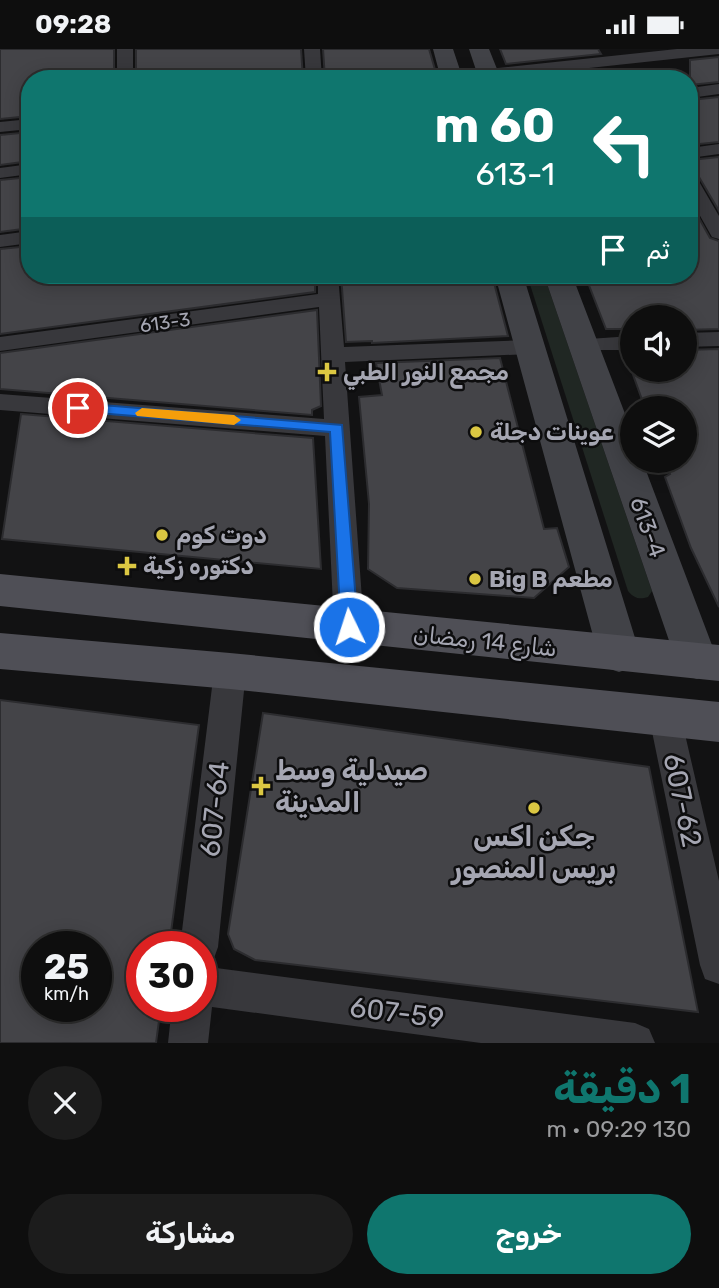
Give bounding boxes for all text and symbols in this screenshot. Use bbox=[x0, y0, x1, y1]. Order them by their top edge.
text: 09:28 bbox=[35, 9, 111, 40]
text: 60 m bbox=[434, 96, 555, 154]
icon: left bbox=[579, 98, 670, 189]
text: 613-1 bbox=[476, 155, 555, 193]
icon: arrive bbox=[594, 231, 632, 269]
text: ثم bbox=[646, 235, 670, 266]
map controls bbox=[620, 305, 697, 473]
button: sound bbox=[620, 305, 697, 382]
street label: 613-3 bbox=[138, 308, 192, 337]
place label: مجمع النور الطبي bbox=[343, 358, 509, 390]
marker: مجمع النور الطبي bbox=[317, 362, 337, 382]
pin bbox=[48, 378, 108, 438]
icon: arrive bbox=[59, 389, 97, 427]
button: layers bbox=[620, 396, 697, 473]
place label: عوينات دجلة bbox=[490, 418, 614, 446]
marker: عوينات دجلة bbox=[468, 424, 484, 440]
street label: 613-4 bbox=[624, 493, 672, 561]
place label: دوت كوم bbox=[176, 521, 267, 550]
marker: دوت كوم bbox=[154, 527, 170, 543]
place label: دكتوره زكية bbox=[143, 552, 254, 580]
marker: دكتوره زكية bbox=[117, 556, 137, 576]
place label: Big B مطعم bbox=[489, 565, 613, 594]
marker: Big B مطعم bbox=[467, 571, 483, 587]
position arrow bbox=[312, 590, 386, 664]
street label: شارع 14 رمضان bbox=[412, 620, 558, 664]
street label: 607-62 bbox=[657, 750, 709, 850]
place label: صيدلية وسط المدينة bbox=[275, 754, 428, 819]
street label: 607-64 bbox=[193, 760, 236, 858]
marker: صيدلية وسط المدينة bbox=[253, 778, 269, 794]
marker: جكن اكس بريس المنصور bbox=[526, 800, 542, 816]
place label: جكن اكس بريس المنصور bbox=[450, 820, 616, 885]
speed limit sign: 30 bbox=[126, 931, 217, 1022]
text: 25 bbox=[44, 946, 89, 988]
text: km/h bbox=[44, 983, 89, 1005]
street label: 607-59 bbox=[348, 990, 446, 1035]
text: 1 دقيقة bbox=[553, 1064, 691, 1114]
button: close bbox=[28, 1066, 102, 1140]
text: 130 m · 09:29 bbox=[546, 1115, 691, 1143]
button: مشاركة bbox=[28, 1194, 353, 1274]
button: خروج bbox=[367, 1194, 691, 1274]

